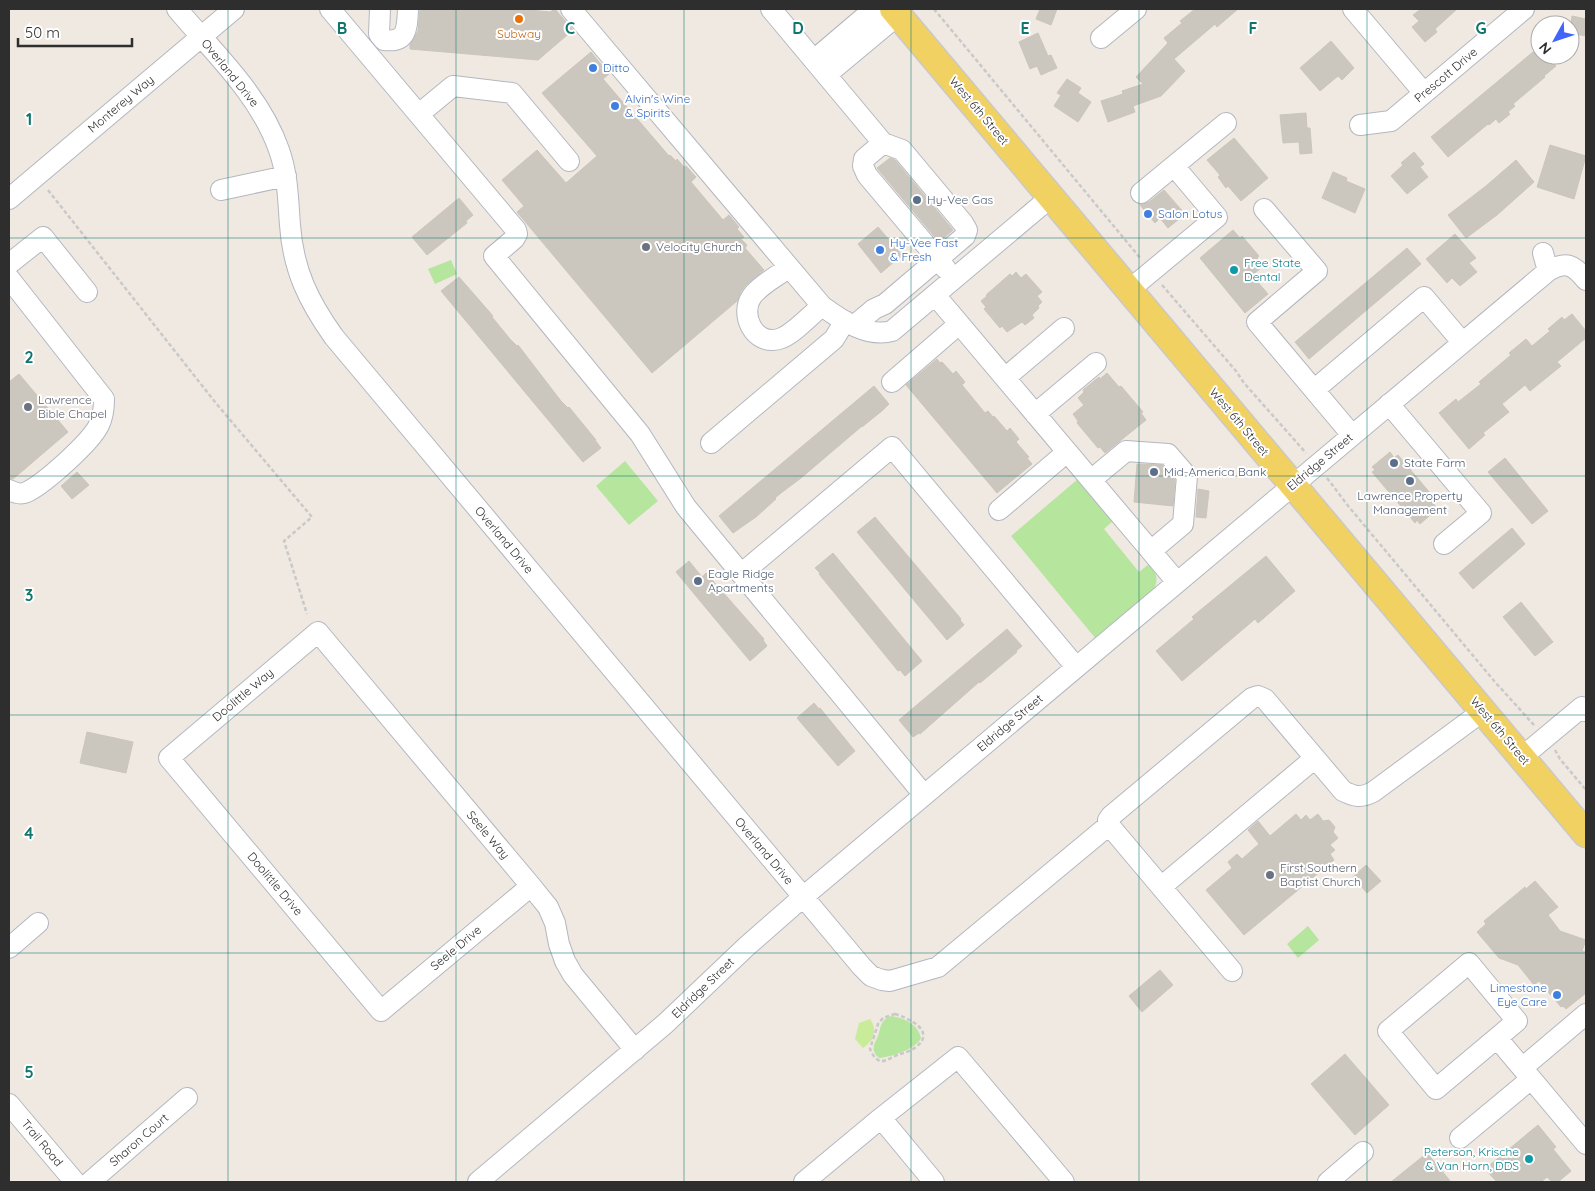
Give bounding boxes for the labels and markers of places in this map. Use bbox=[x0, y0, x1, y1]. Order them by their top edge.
marker: Subway bbox=[513, 13, 525, 25]
place label: Subway bbox=[497, 26, 541, 41]
place label: Ditto bbox=[603, 60, 630, 75]
marker: Ditto bbox=[587, 62, 599, 74]
place label: Alvin's Wine & Spirits bbox=[625, 91, 690, 120]
marker: Alvin's Wine & Spirits bbox=[609, 100, 621, 112]
place label: Hy-Vee Gas bbox=[927, 192, 993, 207]
marker: Hy-Vee Gas bbox=[911, 194, 923, 206]
place label: Salon Lotus bbox=[1158, 206, 1223, 221]
marker: Salon Lotus bbox=[1142, 208, 1154, 220]
place label: Hy-Vee Fast & Fresh bbox=[890, 235, 958, 264]
place label: Velocity Church bbox=[656, 239, 742, 254]
marker: Velocity Church bbox=[640, 241, 652, 253]
marker: Hy-Vee Fast & Fresh bbox=[874, 244, 886, 256]
place label: Free State Dental bbox=[1244, 255, 1301, 284]
marker: Free State Dental bbox=[1228, 264, 1240, 276]
place label: Lawrence Bible Chapel bbox=[38, 392, 107, 421]
marker: Lawrence Bible Chapel bbox=[22, 401, 34, 413]
place label: State Farm bbox=[1404, 455, 1466, 470]
marker: State Farm bbox=[1388, 457, 1400, 469]
place label: Mid-America Bank bbox=[1164, 464, 1266, 479]
marker: Mid-America Bank bbox=[1148, 466, 1160, 478]
marker: Lawrence Property Management bbox=[1404, 475, 1416, 487]
place label: Lawrence Property Management bbox=[1357, 488, 1463, 517]
place label: Eagle Ridge Apartments bbox=[708, 566, 774, 595]
marker: Eagle Ridge Apartments bbox=[692, 575, 704, 587]
place label: First Southern Baptist Church bbox=[1280, 860, 1361, 889]
marker: First Southern Baptist Church bbox=[1264, 869, 1276, 881]
place label: Limestone Eye Care bbox=[1490, 980, 1547, 1009]
marker: Limestone Eye Care bbox=[1551, 989, 1563, 1001]
place label: Peterson, Krische & Van Horn, DDS bbox=[1424, 1144, 1519, 1173]
marker: Peterson, Krische & Van Horn, DDS bbox=[1523, 1153, 1535, 1165]

